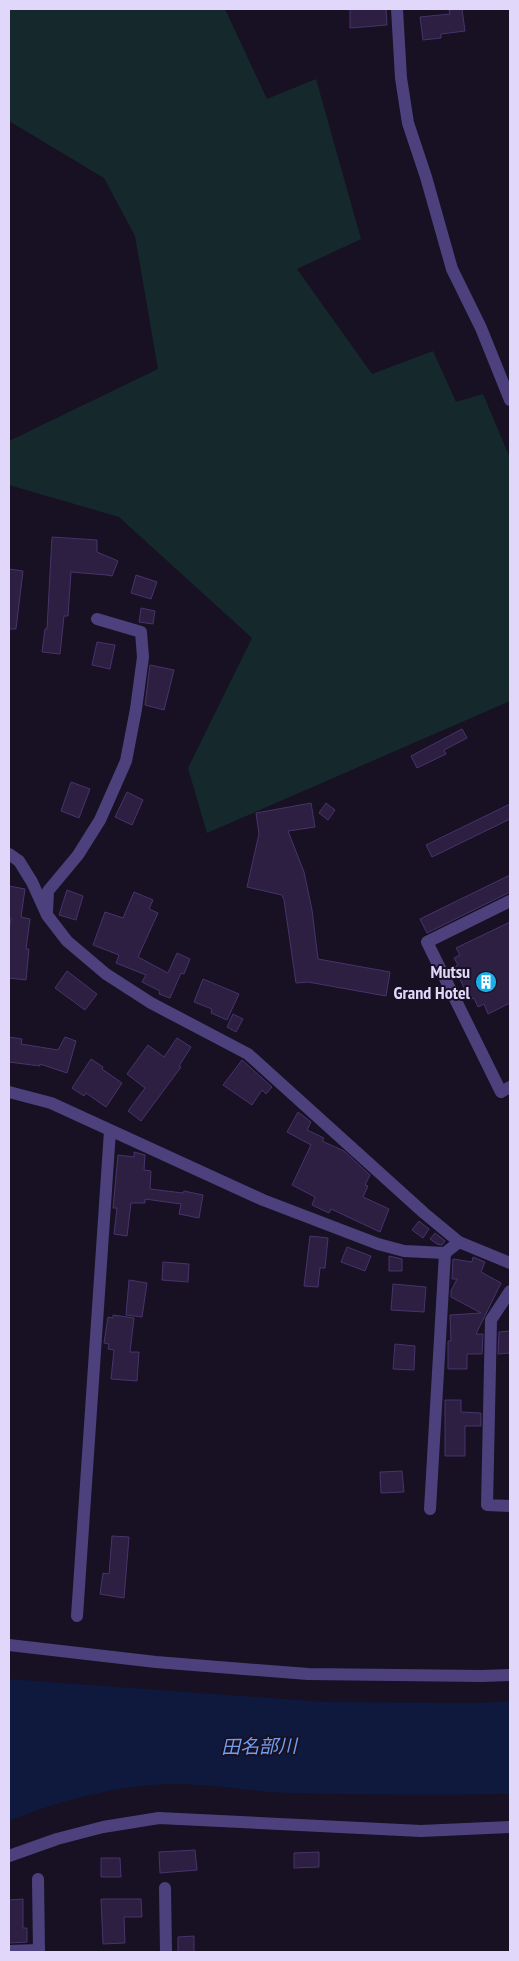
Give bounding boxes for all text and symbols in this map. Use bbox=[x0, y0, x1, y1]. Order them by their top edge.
place label: Mutsu Grand Hotel bbox=[394, 960, 471, 1004]
building icon: Mutsu Grand Hotel bbox=[474, 970, 498, 994]
water label: 田名部川 bbox=[221, 1733, 299, 1759]

